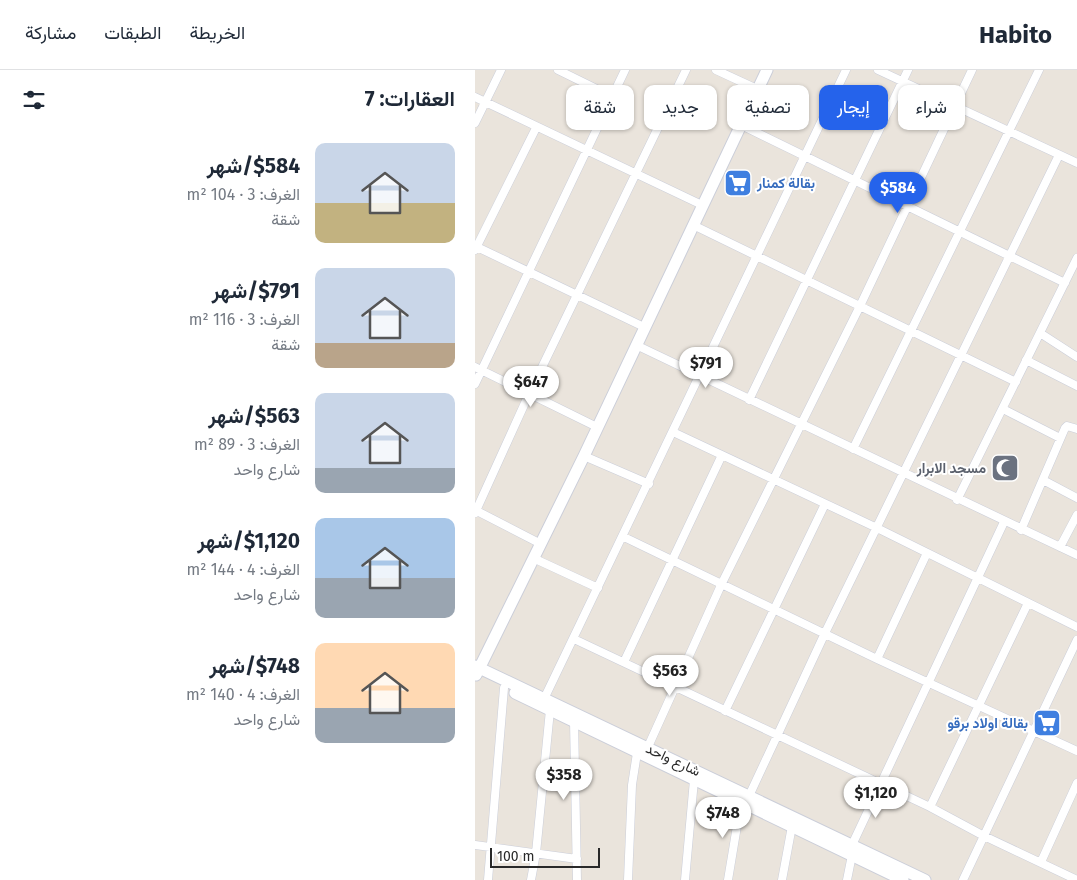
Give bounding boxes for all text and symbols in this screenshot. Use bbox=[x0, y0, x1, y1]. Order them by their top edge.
text: Habito bbox=[979, 21, 1052, 49]
text: مشاركة bbox=[25, 22, 76, 44]
text: الطبقات bbox=[104, 22, 161, 44]
text: الخريطة bbox=[189, 22, 245, 44]
chip: شقة bbox=[566, 85, 634, 130]
chip: جديد bbox=[644, 85, 717, 130]
chip: تصفية bbox=[727, 85, 809, 130]
chip: إيجار bbox=[819, 85, 888, 130]
chip: شراء bbox=[898, 85, 965, 130]
icon: filters bbox=[20, 86, 48, 114]
text: العقارات: 7 bbox=[365, 86, 455, 112]
text: $584/شهر bbox=[207, 153, 300, 179]
icon: home bbox=[355, 163, 415, 223]
supermarket icon: بقالة كمنار bbox=[723, 168, 753, 198]
pin: $584 bbox=[868, 172, 928, 214]
place label: بقالة كمنار bbox=[756, 175, 815, 192]
text: $584 bbox=[880, 178, 916, 197]
text: الغرف: 3 · 104 m² bbox=[187, 185, 300, 204]
text: شقة bbox=[271, 210, 300, 229]
text: $791/شهر bbox=[212, 278, 300, 304]
icon: home bbox=[355, 288, 415, 348]
text: الغرف: 3 · 116 m² bbox=[189, 310, 300, 329]
text: شقة bbox=[271, 335, 300, 354]
pin: $791 bbox=[676, 346, 736, 389]
text: $791 bbox=[690, 353, 722, 372]
pin: $647 bbox=[501, 366, 561, 408]
text: $647 bbox=[514, 372, 548, 391]
text: $563/شهر bbox=[208, 403, 300, 429]
icon: home bbox=[355, 413, 415, 473]
text: الغرف: 3 · 89 m² bbox=[194, 435, 300, 454]
mosque icon: مسجد الابرار bbox=[990, 453, 1020, 483]
text: شارع واحد bbox=[234, 460, 300, 479]
place label: مسجد الابرار bbox=[916, 460, 986, 477]
text: $1,120/شهر bbox=[197, 528, 300, 554]
icon: home bbox=[355, 538, 415, 598]
text: الغرف: 4 · 144 m² bbox=[186, 560, 300, 579]
text: شارع واحد bbox=[234, 585, 300, 604]
text: $748/شهر bbox=[209, 653, 300, 679]
pin: $563 bbox=[640, 654, 700, 697]
text: $563 bbox=[653, 661, 687, 680]
icon: home bbox=[355, 663, 415, 723]
text: الغرف: 4 · 140 m² bbox=[186, 685, 300, 704]
supermarket icon: بقالة اولاد برقو bbox=[1032, 708, 1062, 738]
text: شارع واحد bbox=[234, 710, 300, 729]
place label: بقالة اولاد برقو bbox=[948, 715, 1028, 732]
street label: شارع واحد bbox=[642, 740, 703, 782]
pin: $358 bbox=[534, 758, 594, 801]
text: $358 bbox=[547, 765, 581, 784]
pin: $1,120 bbox=[835, 776, 917, 819]
text: $1,120 bbox=[855, 783, 897, 802]
pin: $748 bbox=[693, 796, 753, 839]
text: $748 bbox=[706, 803, 740, 822]
scale bar bbox=[490, 845, 600, 868]
text: 100 m bbox=[497, 848, 534, 865]

